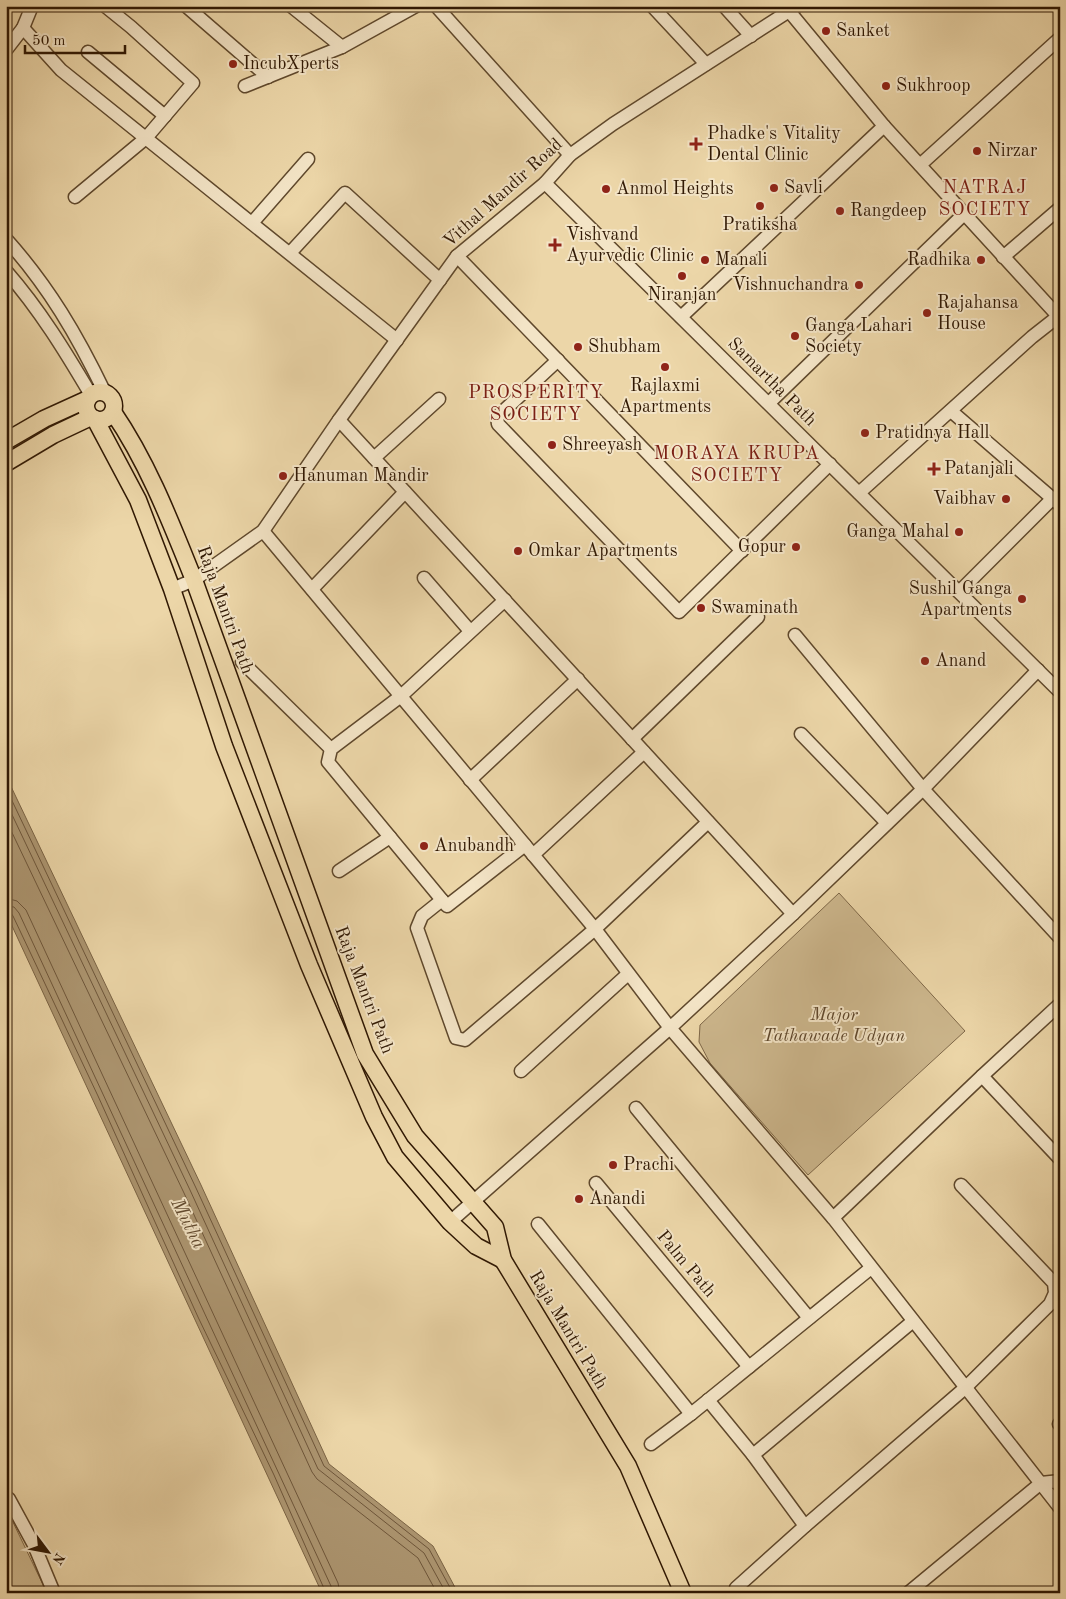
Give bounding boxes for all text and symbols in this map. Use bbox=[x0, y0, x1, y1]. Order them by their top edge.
scale bar bbox=[25, 22, 125, 54]
place label: Sanket bbox=[836, 22, 890, 40]
marker: Sanket bbox=[820, 25, 832, 37]
text: 50 m bbox=[32, 34, 66, 49]
place label: IncubXperts bbox=[243, 55, 339, 73]
marker: IncubXperts bbox=[227, 58, 239, 70]
place label: Sukhroop bbox=[896, 77, 970, 95]
marker: Sukhroop bbox=[880, 80, 892, 92]
place label: Phadke's Vitality Dental Clinic bbox=[707, 125, 841, 164]
street label: Vithal Mandir Road bbox=[440, 135, 566, 251]
marker: Phadke's Vitality Dental Clinic bbox=[689, 137, 703, 151]
place label: Nirzar bbox=[987, 142, 1038, 160]
marker: Nirzar bbox=[971, 145, 983, 157]
place label: Savli bbox=[784, 179, 823, 197]
district label: NATRAJ SOCIETY bbox=[939, 179, 1031, 220]
place label: Anmol Heights bbox=[616, 180, 734, 198]
marker: Savli bbox=[768, 182, 780, 194]
marker: Anmol Heights bbox=[600, 183, 612, 195]
marker: Pratiksha bbox=[754, 200, 766, 212]
place label: Rangdeep bbox=[850, 202, 927, 220]
marker: Rangdeep bbox=[834, 205, 846, 217]
place label: Pratiksha bbox=[722, 216, 798, 234]
place label: Vishvand Ayurvedic Clinic bbox=[566, 226, 694, 265]
marker: Vishvand Ayurvedic Clinic bbox=[548, 238, 562, 252]
place label: Manali bbox=[715, 251, 767, 269]
place label: Radhika bbox=[907, 251, 971, 269]
marker: Manali bbox=[699, 254, 711, 266]
marker: Radhika bbox=[975, 254, 987, 266]
marker: Niranjan bbox=[676, 270, 688, 282]
place label: Vishnuchandra bbox=[732, 276, 849, 294]
marker: Vishnuchandra bbox=[853, 279, 865, 291]
place label: Niranjan bbox=[647, 286, 717, 304]
place label: Rajahansa House bbox=[937, 294, 1019, 333]
marker: Rajahansa House bbox=[921, 307, 933, 319]
place label: Ganga Lahari Society bbox=[805, 317, 912, 356]
marker: Ganga Lahari Society bbox=[789, 330, 801, 342]
street label: Samartha Path bbox=[724, 334, 820, 430]
place label: Shubham bbox=[588, 338, 661, 356]
marker: Shubham bbox=[572, 341, 584, 353]
marker: Rajlaxmi Apartments bbox=[659, 361, 671, 373]
place label: Rajlaxmi Apartments bbox=[619, 377, 711, 416]
district label: PROSPERITY SOCIETY bbox=[468, 384, 604, 425]
place label: Pratidnya Hall bbox=[875, 424, 990, 442]
marker: Pratidnya Hall bbox=[859, 427, 871, 439]
place label: Shreeyash bbox=[562, 436, 643, 454]
marker: Shreeyash bbox=[546, 439, 558, 451]
district label: MORAYA KRUPA SOCIETY bbox=[654, 445, 820, 486]
place label: Patanjali bbox=[944, 460, 1014, 478]
marker: Patanjali bbox=[928, 463, 940, 475]
place label: Hanuman Mandir bbox=[293, 467, 429, 485]
marker: Hanuman Mandir bbox=[277, 470, 289, 482]
place label: Vaibhav bbox=[933, 490, 996, 508]
marker: Vaibhav bbox=[1000, 493, 1012, 505]
place label: Ganga Mahal bbox=[846, 523, 949, 541]
marker: Ganga Mahal bbox=[953, 526, 965, 538]
place label: Gopur bbox=[738, 538, 787, 556]
marker: Gopur bbox=[790, 541, 802, 553]
place label: Omkar Apartments bbox=[528, 542, 678, 560]
street label: Raja Mantri Path bbox=[193, 543, 257, 677]
marker: Omkar Apartments bbox=[512, 545, 524, 557]
place label: Sushil Ganga Apartments bbox=[909, 580, 1012, 619]
marker: Sushil Ganga Apartments bbox=[1016, 593, 1028, 605]
place label: Swaminath bbox=[711, 599, 799, 617]
marker: Swaminath bbox=[695, 602, 707, 614]
place label: Anand bbox=[935, 652, 986, 670]
marker: Anand bbox=[919, 655, 931, 667]
place label: Anubandh bbox=[434, 837, 514, 855]
marker: Anubandh bbox=[418, 840, 430, 852]
street label: Raja Mantri Path bbox=[331, 924, 397, 1057]
park label: Major Tathawade Udyan bbox=[763, 1006, 905, 1045]
place label: Prachi bbox=[623, 1156, 674, 1174]
marker: Prachi bbox=[607, 1159, 619, 1171]
place label: Anandi bbox=[589, 1190, 645, 1208]
marker: Anandi bbox=[573, 1193, 585, 1205]
water label: Mutha bbox=[166, 1195, 208, 1252]
street label: Palm Path bbox=[653, 1227, 719, 1301]
street label: Raja Mantri Path bbox=[525, 1267, 611, 1393]
north arrow bbox=[22, 1526, 72, 1576]
text: N bbox=[49, 1550, 67, 1567]

